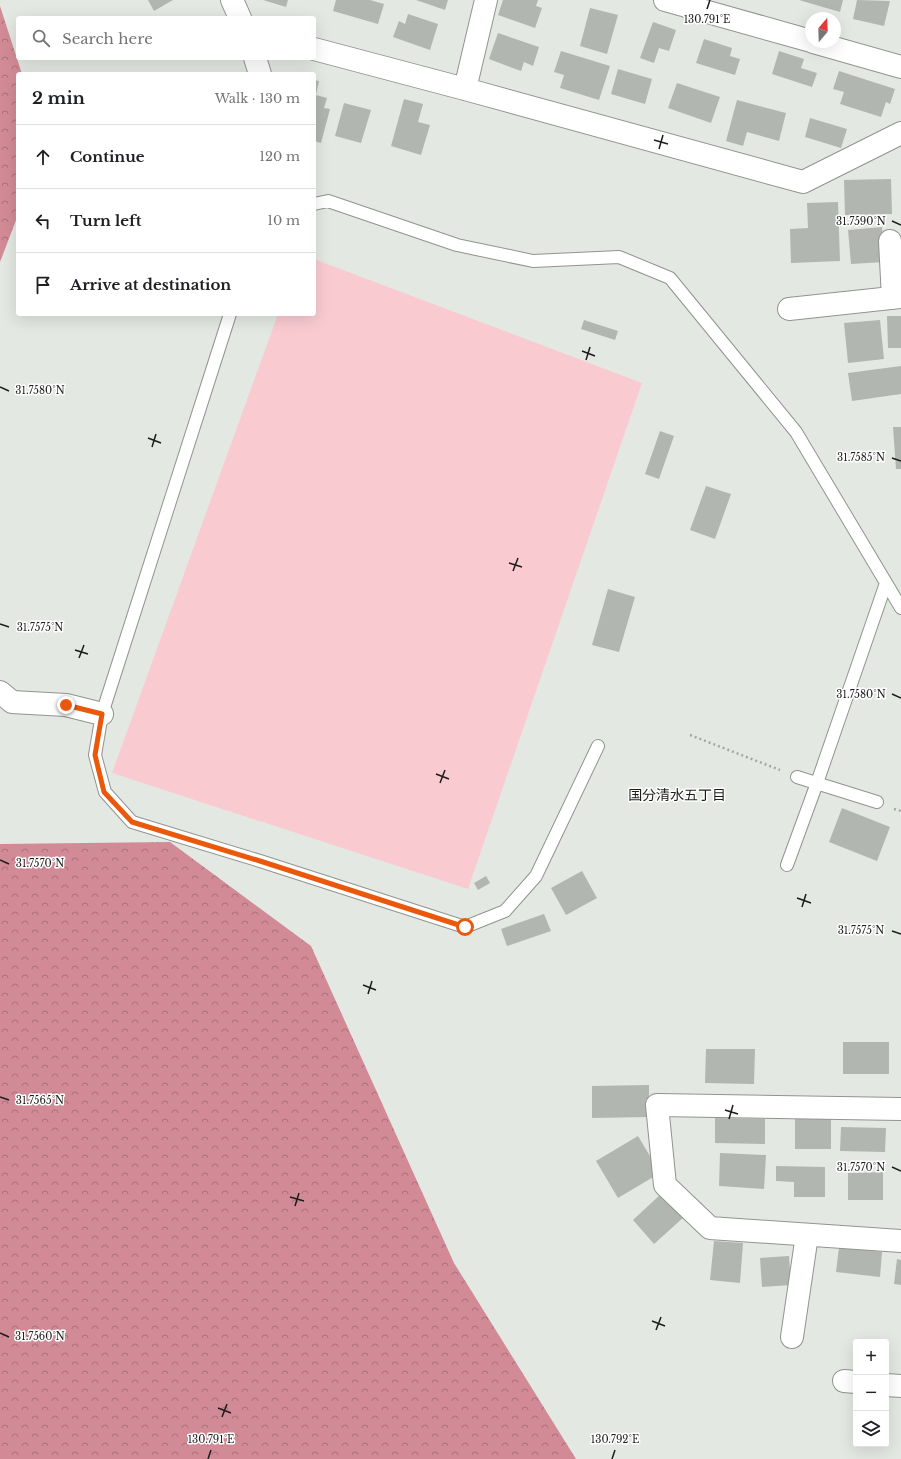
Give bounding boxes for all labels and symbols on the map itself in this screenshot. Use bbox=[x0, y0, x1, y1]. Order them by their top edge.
north arrow bbox=[805, 12, 841, 48]
text: 130.791°E bbox=[684, 13, 730, 26]
text: 31.7590°N bbox=[836, 215, 886, 228]
text: 31.7580°N bbox=[15, 384, 65, 397]
text: 31.7585°N bbox=[837, 451, 885, 464]
text: 31.7575°N bbox=[17, 621, 63, 634]
text: 31.7580°N bbox=[836, 688, 886, 701]
route end bbox=[57, 696, 75, 714]
district label: 国分清水五丁目 bbox=[628, 786, 726, 804]
text: 31.7570°N bbox=[16, 857, 64, 870]
route start bbox=[456, 918, 474, 936]
text: 31.7575°N bbox=[838, 924, 884, 937]
text: 31.7565°N bbox=[16, 1094, 64, 1107]
text: 31.7570°N bbox=[837, 1161, 885, 1174]
text: 31.7560°N bbox=[15, 1330, 65, 1343]
text: 130.791°E bbox=[188, 1433, 234, 1446]
text: 130.792°E bbox=[591, 1433, 639, 1446]

